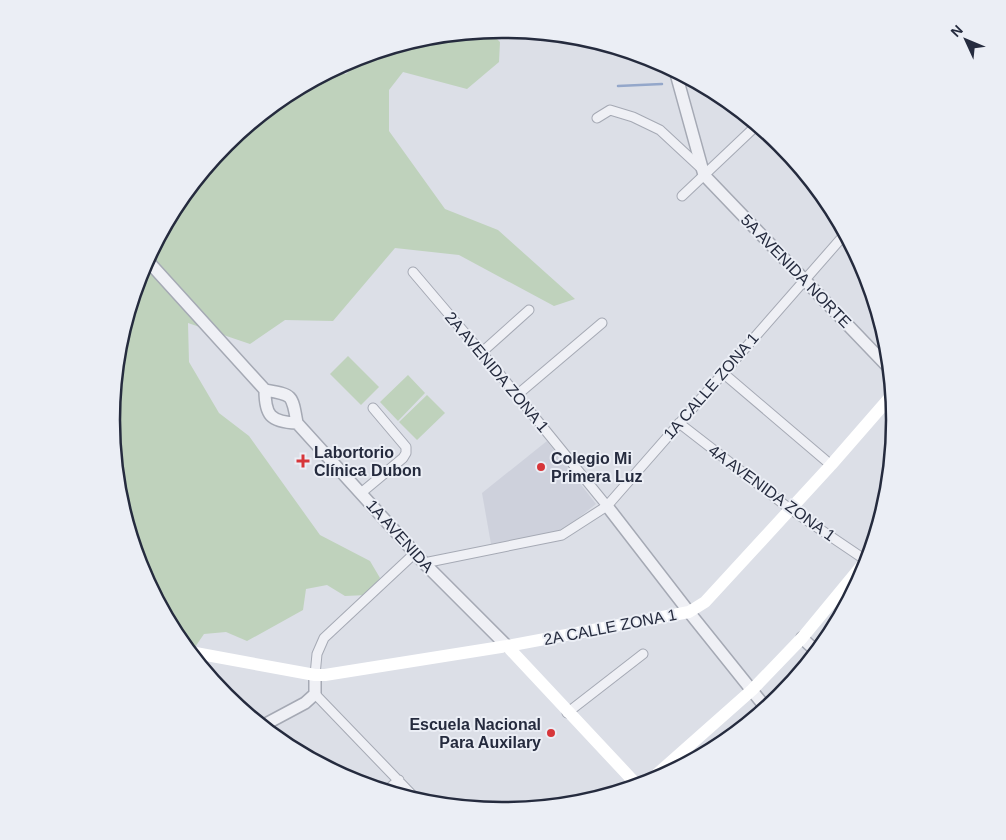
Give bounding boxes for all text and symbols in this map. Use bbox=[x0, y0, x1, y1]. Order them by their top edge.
north arrow bbox=[941, 15, 991, 65]
text: N bbox=[947, 22, 966, 40]
street label: 5A AVENIDA NORTE bbox=[738, 211, 854, 331]
street label: 2A AVENIDA ZONA 1 bbox=[442, 308, 552, 436]
street label: 1A CALLE ZONA 1 bbox=[660, 329, 762, 443]
street label: 4A AVENIDA ZONA 1 bbox=[706, 442, 838, 545]
place label: Labortorio Clínica Dubon bbox=[314, 444, 422, 479]
place label: Colegio Mi Primera Luz bbox=[551, 450, 643, 485]
marker: Labortorio Clínica Dubon bbox=[296, 454, 310, 468]
marker: Colegio Mi Primera Luz bbox=[535, 461, 547, 473]
street label: 1A AVENIDA bbox=[363, 496, 437, 576]
street label: 2A CALLE ZONA 1 bbox=[542, 606, 678, 648]
place label: Escuela Nacional Para Auxilary bbox=[409, 716, 541, 751]
marker: Escuela Nacional Para Auxilary bbox=[545, 727, 557, 739]

